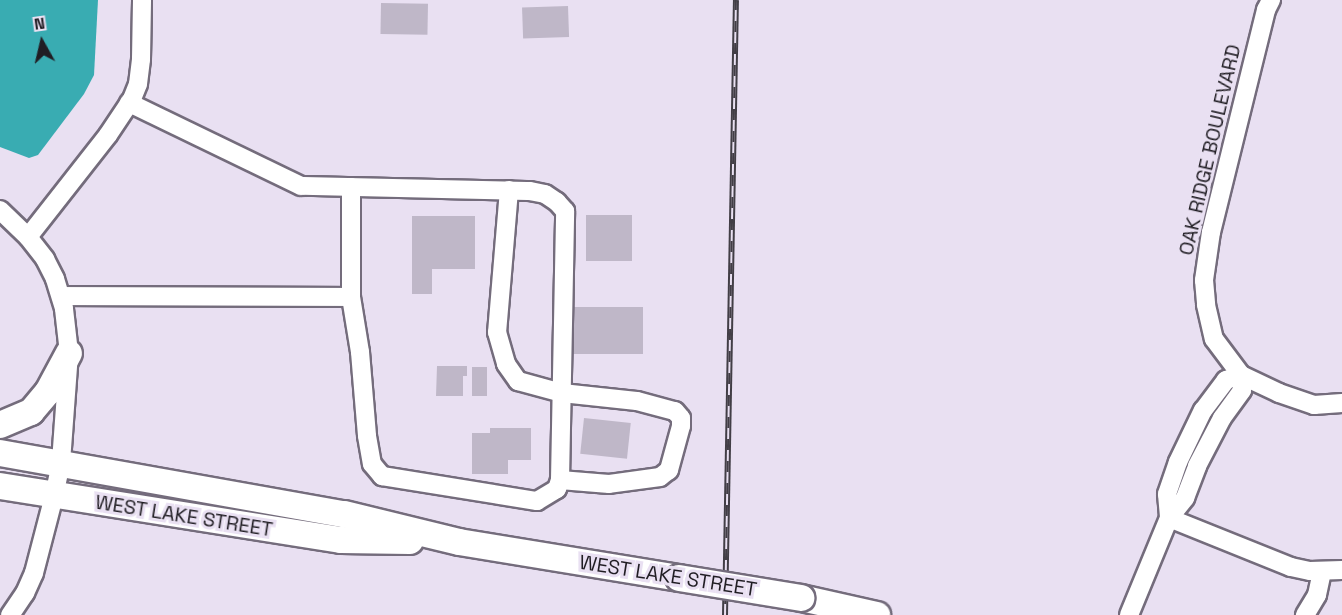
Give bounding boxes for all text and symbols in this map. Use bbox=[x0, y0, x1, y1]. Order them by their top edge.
north arrow bbox=[12, 12, 72, 72]
text: N bbox=[33, 13, 46, 35]
street label: OAK RIDGE BOULEVARD bbox=[1174, 42, 1246, 258]
street label: WEST LAKE STREET bbox=[93, 490, 275, 542]
street label: WEST LAKE STREET bbox=[577, 550, 759, 602]

